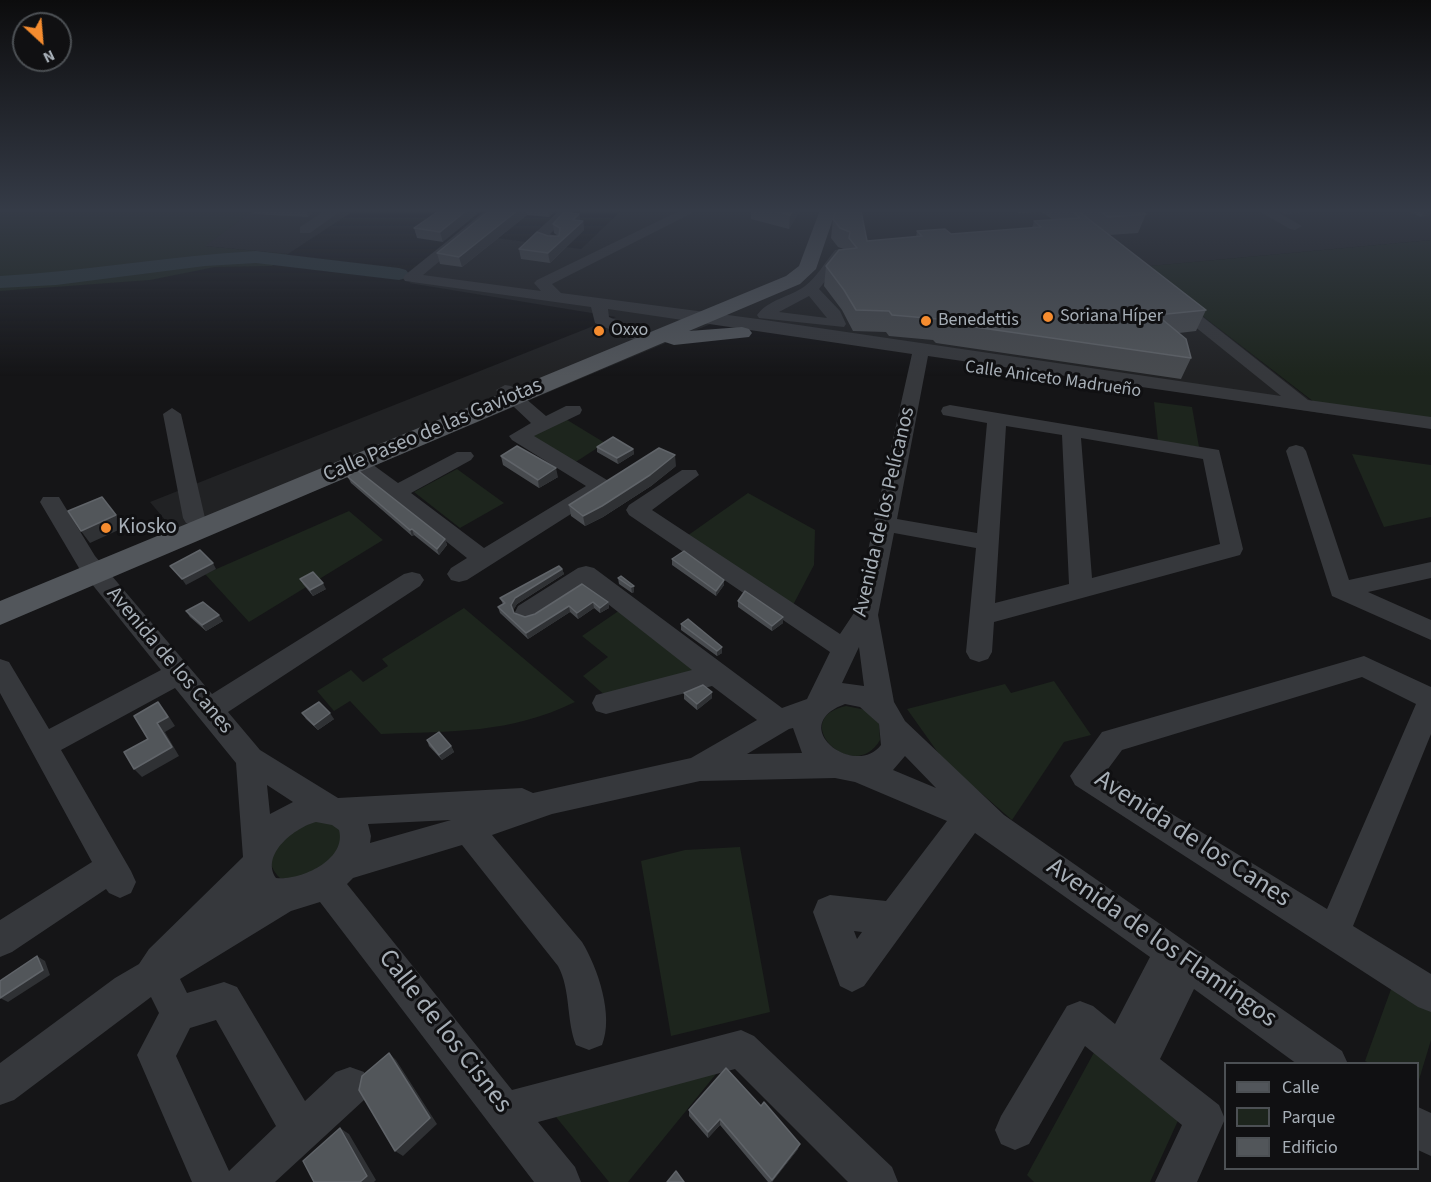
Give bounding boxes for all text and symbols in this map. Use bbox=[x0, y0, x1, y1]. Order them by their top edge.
north arrow bbox=[12, 12, 72, 72]
text: N bbox=[39, 44, 59, 69]
place label: Soriana Híper bbox=[1060, 306, 1163, 328]
place label: Benedettis bbox=[938, 310, 1019, 332]
marker: Soriana Híper bbox=[1041, 310, 1055, 324]
marker: Benedettis bbox=[919, 314, 933, 328]
place label: Oxxo bbox=[611, 320, 648, 342]
marker: Oxxo bbox=[592, 324, 606, 338]
street label: Calle Aniceto Madrueño bbox=[964, 357, 1142, 403]
street label: Calle Paseo de las Gaviotas bbox=[320, 373, 546, 489]
street label: Avenida de los Pelícanos bbox=[849, 405, 921, 619]
place label: Kiosko bbox=[118, 515, 177, 541]
marker: Kiosko bbox=[99, 521, 113, 535]
street label: Avenida de los Canes bbox=[100, 583, 238, 739]
street label: Avenida de los Canes bbox=[1088, 765, 1296, 915]
street label: Avenida de los Flamingos bbox=[1040, 853, 1282, 1035]
street label: Calle de los Cisnes bbox=[371, 944, 517, 1120]
legend bbox=[1224, 1062, 1419, 1170]
text: Calle bbox=[1282, 1075, 1319, 1100]
text: Parque bbox=[1282, 1105, 1335, 1130]
text: Edificio bbox=[1282, 1135, 1338, 1160]

